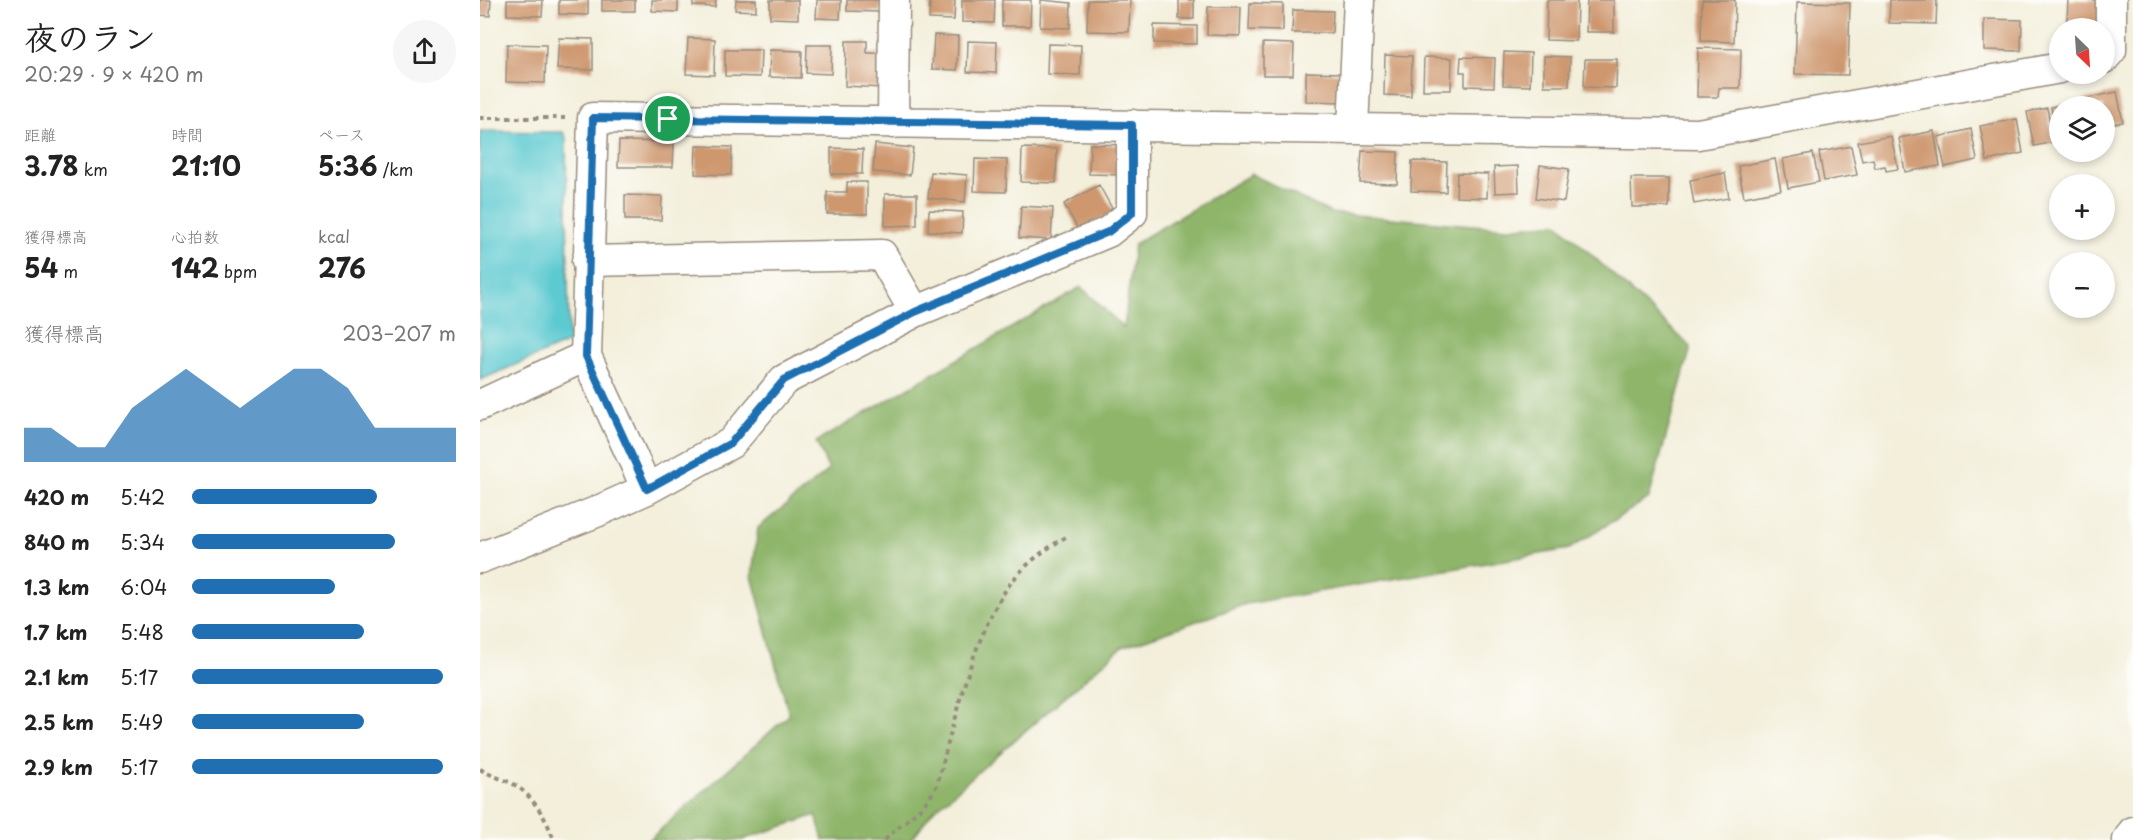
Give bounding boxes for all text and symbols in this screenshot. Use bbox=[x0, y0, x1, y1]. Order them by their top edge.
text: 夜のラン bbox=[24, 11, 156, 61]
north arrow bbox=[2049, 18, 2115, 84]
map controls bbox=[2049, 18, 2115, 318]
button: share bbox=[393, 20, 456, 83]
text: 20:29 · 9 × 420 m bbox=[24, 59, 204, 89]
pin bbox=[642, 93, 693, 144]
button: layers bbox=[2049, 96, 2115, 162]
icon: arrive bbox=[651, 102, 684, 135]
text: 距離 bbox=[24, 122, 56, 146]
text: 時間 bbox=[171, 122, 203, 146]
text: ペース bbox=[318, 122, 365, 146]
text: 3.78 bbox=[24, 146, 79, 185]
text: 21:10 bbox=[171, 146, 241, 185]
text: 5:36 bbox=[318, 146, 378, 185]
text: km bbox=[79, 157, 108, 181]
text: /km bbox=[378, 157, 413, 181]
button: + bbox=[2049, 174, 2115, 240]
text: 獲得標高 bbox=[24, 224, 88, 248]
text: 心拍数 bbox=[171, 224, 219, 248]
text: kcal bbox=[318, 224, 350, 248]
text: 54 bbox=[24, 248, 58, 287]
text: 142 bbox=[171, 248, 219, 287]
text: 276 bbox=[318, 248, 366, 287]
button: − bbox=[2049, 252, 2115, 318]
text: m bbox=[58, 259, 78, 283]
text: bpm bbox=[219, 259, 257, 283]
text: 獲得標高 bbox=[24, 318, 104, 348]
text: 203–207 m bbox=[342, 318, 456, 348]
text: 420 m bbox=[24, 482, 89, 512]
text: 5:42 bbox=[120, 482, 165, 512]
text: 840 m bbox=[24, 527, 90, 557]
text: 5:34 bbox=[120, 527, 165, 557]
text: 1.3 km bbox=[24, 572, 90, 602]
text: 6:04 bbox=[120, 572, 168, 602]
text: 1.7 km bbox=[24, 617, 87, 647]
text: 5:48 bbox=[120, 617, 164, 647]
text: 2.1 km bbox=[24, 662, 89, 692]
text: 5:17 bbox=[120, 662, 158, 692]
text: 2.5 km bbox=[24, 707, 94, 737]
text: 5:49 bbox=[120, 707, 163, 737]
text: 2.9 km bbox=[24, 752, 93, 782]
text: 5:17 bbox=[120, 752, 158, 782]

